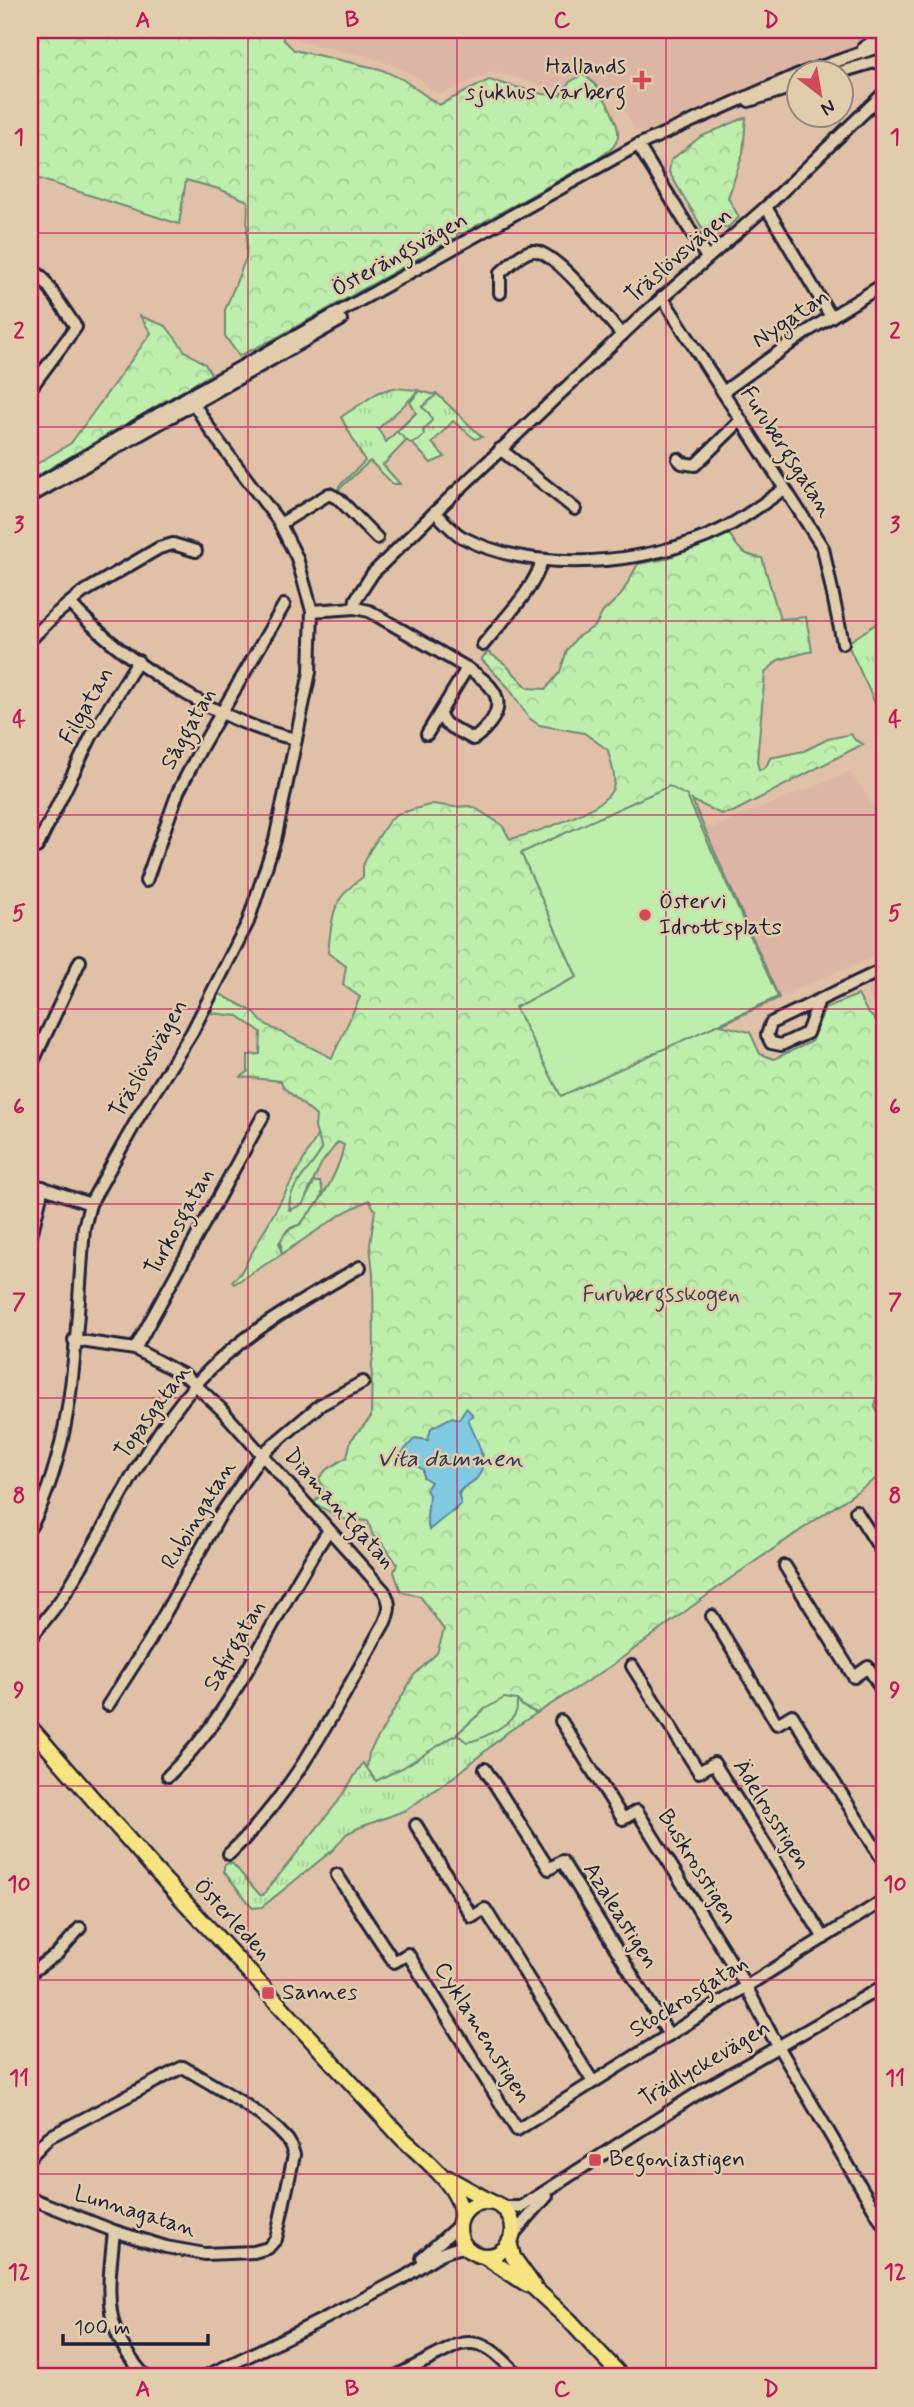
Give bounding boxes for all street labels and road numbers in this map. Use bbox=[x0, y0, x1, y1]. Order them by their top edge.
street label: Träslövsvägen bbox=[619, 201, 739, 311]
street label: Österängsvägen bbox=[327, 205, 474, 306]
street label: Nygatan bbox=[747, 282, 837, 357]
street label: Furubergsgatan bbox=[731, 381, 840, 524]
street label: Filgatan bbox=[53, 662, 123, 751]
street label: Såggatan bbox=[154, 683, 226, 776]
street label: Träslövsvägen bbox=[103, 994, 195, 1124]
street label: Turkosgatan bbox=[138, 1163, 224, 1282]
street label: Topasgatan bbox=[108, 1358, 198, 1466]
street label: Diamantgatan bbox=[275, 1442, 402, 1577]
street label: Rubingatan bbox=[155, 1455, 243, 1575]
street label: Safirgatan bbox=[197, 1595, 275, 1698]
street label: Ädelrosstigen bbox=[725, 1754, 817, 1876]
street label: Buskrosstigen bbox=[650, 1804, 744, 1930]
street label: Azaleastigen bbox=[575, 1857, 665, 1975]
street label: Österleden bbox=[186, 1872, 278, 1968]
street label: Stockrosgatan bbox=[624, 1949, 755, 2047]
street label: Cyklamenstigen bbox=[426, 1956, 538, 2110]
street label: Trädlyckevägen bbox=[634, 2013, 776, 2115]
street label: Lunnagatan bbox=[70, 2179, 200, 2245]

